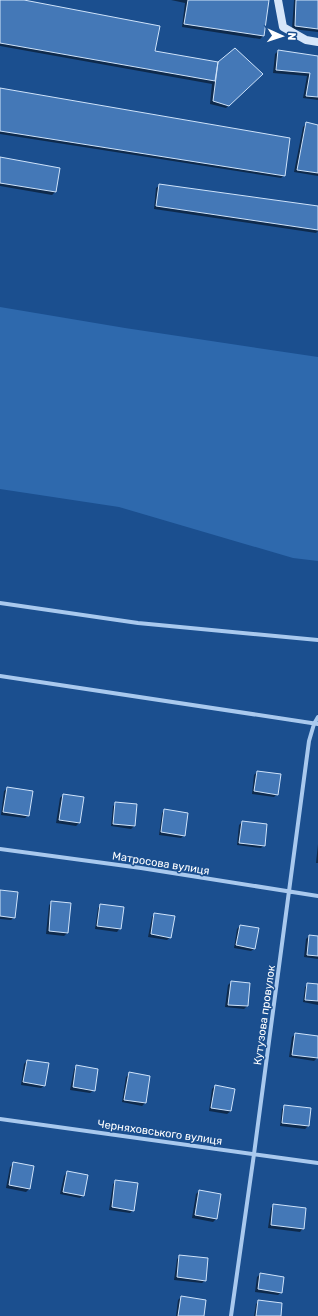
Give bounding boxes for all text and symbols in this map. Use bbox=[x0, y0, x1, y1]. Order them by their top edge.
north arrow bbox=[262, 16, 302, 56]
text: N bbox=[285, 32, 298, 41]
street label: Матросова вулиця bbox=[111, 849, 211, 878]
street label: Кутузова провулок bbox=[251, 964, 278, 1066]
street label: Черняховського вулиця bbox=[97, 1117, 223, 1148]

